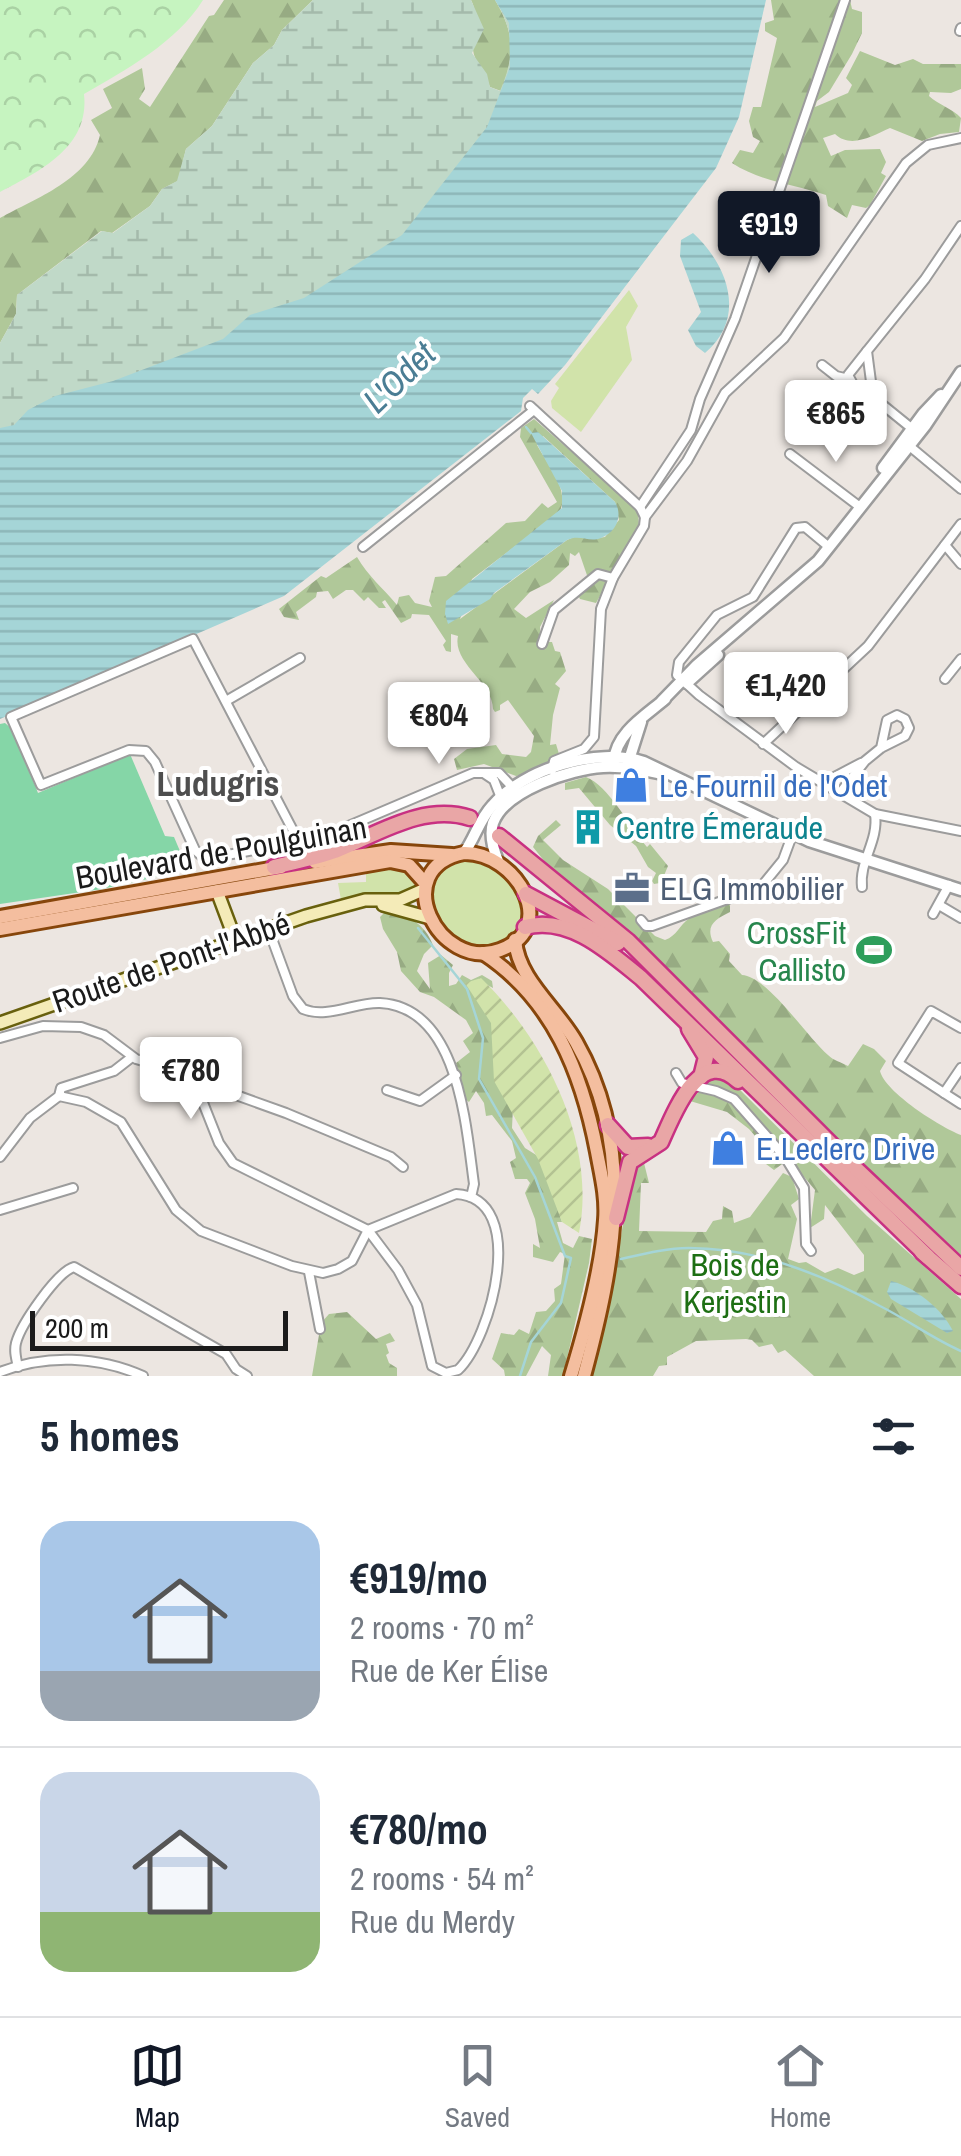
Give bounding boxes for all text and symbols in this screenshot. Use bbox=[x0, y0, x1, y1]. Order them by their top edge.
pin: €919 bbox=[710, 191, 828, 276]
text: €919 bbox=[740, 202, 798, 245]
water label: L'Odet bbox=[353, 330, 446, 423]
pin: €865 bbox=[777, 380, 895, 465]
text: €865 bbox=[807, 391, 865, 434]
pin: €1,420 bbox=[705, 652, 867, 737]
text: €1,420 bbox=[746, 663, 826, 706]
pin: €804 bbox=[380, 682, 498, 767]
text: €804 bbox=[410, 693, 468, 736]
district label: Ludugris bbox=[157, 760, 279, 807]
place label: Le Fournil de l'Odet bbox=[659, 764, 887, 807]
shop icon: Le Fournil de l'Odet bbox=[612, 766, 650, 804]
street label: Boulevard de Poulguinan bbox=[72, 805, 370, 899]
place label: Centre Émeraude bbox=[616, 806, 823, 849]
building icon: Centre Émeraude bbox=[569, 808, 607, 846]
place label: ELG Immobilier bbox=[660, 867, 844, 910]
office icon: ELG Immobilier bbox=[613, 869, 651, 907]
street label: Route de Pont-l'Abbé bbox=[46, 901, 296, 1023]
place label: CrossFit Callisto bbox=[747, 911, 846, 991]
sports icon: CrossFit Callisto bbox=[855, 931, 893, 969]
pin: €780 bbox=[132, 1037, 250, 1122]
text: €780 bbox=[162, 1048, 220, 1091]
place label: E.Leclerc Drive bbox=[756, 1127, 935, 1170]
shop icon: E.Leclerc Drive bbox=[709, 1129, 747, 1167]
park label: Bois de Kerjestin bbox=[683, 1243, 787, 1323]
scale bar bbox=[30, 1306, 288, 1350]
text: 200 m bbox=[45, 1309, 109, 1347]
text: 5 homes bbox=[40, 1408, 180, 1464]
icon: filters bbox=[866, 1409, 921, 1464]
text: €919/mo bbox=[350, 1550, 488, 1606]
icon: home bbox=[120, 1561, 240, 1681]
text: 2 rooms · 70 m² bbox=[350, 1606, 534, 1649]
text: Rue de Ker Élise bbox=[350, 1649, 548, 1692]
text: €780/mo bbox=[350, 1801, 488, 1857]
icon: home bbox=[120, 1812, 240, 1932]
text: 2 rooms · 54 m² bbox=[350, 1857, 534, 1900]
text: Rue du Merdy bbox=[350, 1900, 515, 1943]
tab: Map bbox=[130, 2038, 185, 2136]
tab: Saved bbox=[445, 2038, 510, 2136]
tab: Home bbox=[770, 2038, 831, 2136]

